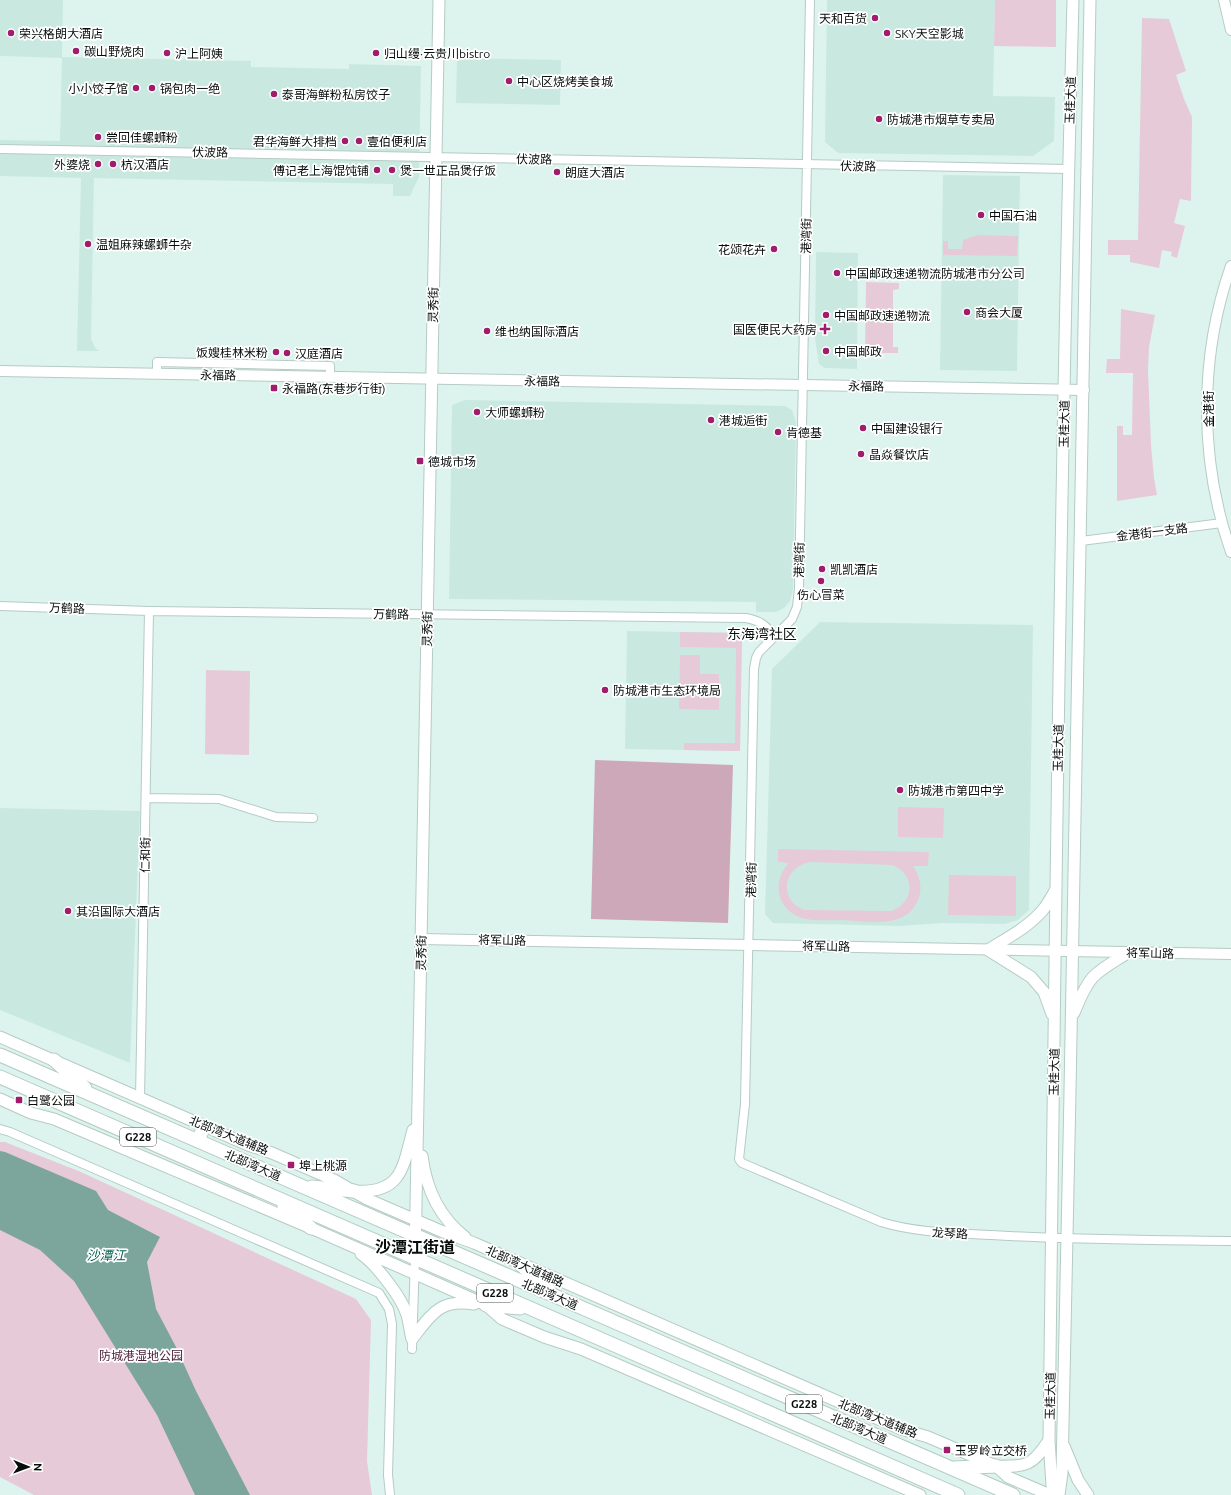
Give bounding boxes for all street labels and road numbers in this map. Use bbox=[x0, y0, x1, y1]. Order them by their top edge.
street label: 玉桂大道 bbox=[1063, 76, 1077, 124]
street label: 伏波路 bbox=[192, 145, 228, 159]
street label: 伏波路 bbox=[516, 152, 552, 166]
street label: 伏波路 bbox=[840, 159, 876, 173]
street label: 港湾街 bbox=[799, 218, 813, 254]
street label: 灵秀街 bbox=[426, 287, 440, 323]
street label: 永福路 bbox=[200, 368, 236, 382]
street label: 永福路 bbox=[524, 374, 560, 388]
street label: 永福路 bbox=[848, 379, 884, 393]
street label: 金港街 bbox=[1202, 391, 1215, 427]
street label: 玉桂大道 bbox=[1057, 400, 1071, 448]
street label: 金港街一支路 bbox=[1115, 521, 1189, 543]
street label: 港湾街 bbox=[792, 542, 806, 578]
street label: 万鹤路 bbox=[49, 601, 85, 615]
street label: 万鹤路 bbox=[373, 607, 409, 621]
street label: 灵秀街 bbox=[420, 611, 434, 647]
street label: 玉桂大道 bbox=[1051, 724, 1065, 772]
street label: 仁和街 bbox=[138, 837, 152, 873]
street label: 港湾街 bbox=[744, 862, 758, 898]
street label: 将军山路 bbox=[478, 933, 526, 947]
street label: 灵秀街 bbox=[414, 935, 428, 971]
street label: 将军山路 bbox=[802, 939, 850, 953]
street label: 将军山路 bbox=[1126, 946, 1174, 960]
street label: 玉桂大道 bbox=[1047, 1048, 1061, 1096]
street label: 北部湾大道辅路 bbox=[188, 1113, 270, 1157]
road number: G228 bbox=[120, 1128, 156, 1146]
street label: 北部湾大道 bbox=[223, 1147, 283, 1183]
street label: 龙琴路 bbox=[932, 1226, 968, 1240]
street label: 北部湾大道辅路 bbox=[484, 1243, 566, 1289]
street label: 北部湾大道 bbox=[520, 1276, 580, 1312]
road number: G228 bbox=[477, 1284, 513, 1302]
street label: 玉桂大道 bbox=[1043, 1372, 1057, 1420]
road number: G228 bbox=[786, 1395, 822, 1413]
street label: 北部湾大道辅路 bbox=[836, 1396, 920, 1440]
street label: 北部湾大道 bbox=[829, 1410, 889, 1446]

